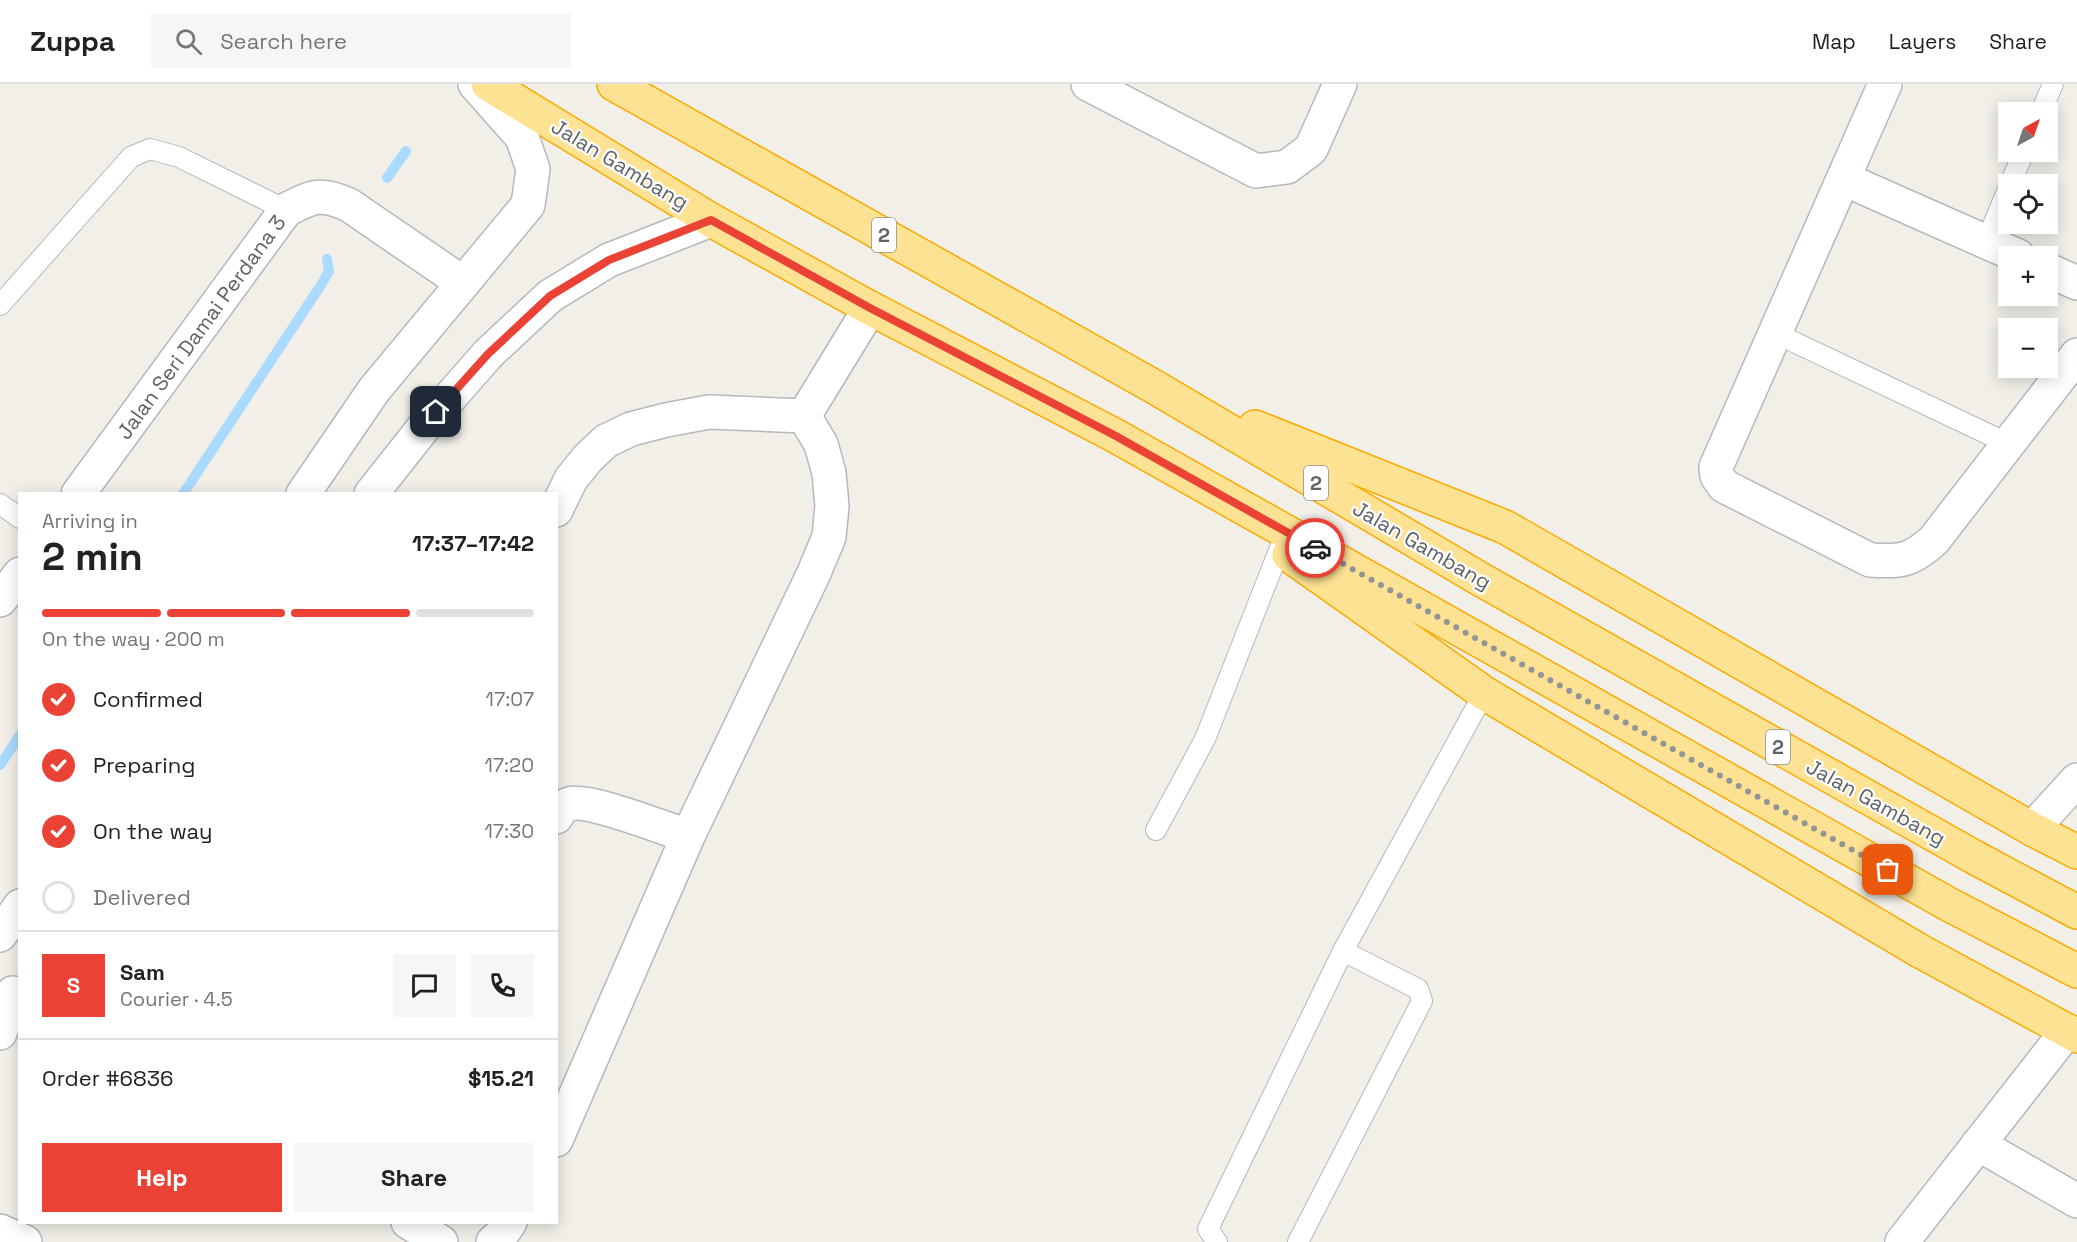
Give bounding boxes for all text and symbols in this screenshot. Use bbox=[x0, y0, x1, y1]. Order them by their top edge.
search box bbox=[151, 14, 571, 68]
text: Zuppa bbox=[30, 23, 115, 59]
icon: search bbox=[172, 25, 205, 58]
text: Search here bbox=[220, 27, 347, 55]
text: Map bbox=[1812, 28, 1856, 55]
text: Layers bbox=[1889, 28, 1956, 55]
text: Share bbox=[1989, 28, 2047, 55]
north arrow bbox=[1998, 102, 2058, 162]
map controls bbox=[1998, 102, 2058, 378]
street label: Jalan Gambang bbox=[546, 112, 694, 216]
button: locate bbox=[1998, 174, 2058, 234]
street label: Jalan Seri Damai Perdana 3 bbox=[110, 210, 292, 444]
road number: 2 bbox=[872, 218, 896, 252]
button: + bbox=[1998, 246, 2058, 306]
button: − bbox=[1998, 318, 2058, 378]
pin bbox=[410, 386, 461, 437]
icon: home bbox=[419, 395, 452, 428]
road number: 2 bbox=[1304, 466, 1328, 500]
street label: Jalan Gambang bbox=[1348, 494, 1496, 596]
text: Arriving in bbox=[42, 508, 138, 534]
courier bbox=[1285, 518, 1345, 578]
text: 17:37–17:42 bbox=[412, 529, 534, 557]
text: 2 min bbox=[42, 532, 143, 581]
icon: car bbox=[1299, 532, 1332, 565]
text: On the way · 200 m bbox=[42, 626, 225, 652]
icon: check bbox=[42, 683, 75, 716]
text: Confirmed bbox=[93, 685, 203, 713]
text: 17:07 bbox=[486, 686, 534, 712]
road number: 2 bbox=[1766, 730, 1790, 764]
icon: check bbox=[42, 749, 75, 782]
text: Preparing bbox=[93, 751, 195, 779]
text: 17:20 bbox=[484, 752, 534, 778]
street label: Jalan Gambang bbox=[1801, 753, 1951, 851]
icon: check bbox=[42, 815, 75, 848]
text: On the way bbox=[93, 817, 212, 845]
text: 17:30 bbox=[484, 818, 534, 844]
pin bbox=[1862, 844, 1913, 895]
icon: bag bbox=[1871, 853, 1904, 886]
text: Delivered bbox=[93, 883, 191, 911]
button: chat bbox=[393, 954, 456, 1017]
button: phone bbox=[471, 954, 534, 1017]
text: Sam bbox=[120, 958, 165, 986]
text: S bbox=[67, 971, 80, 999]
text: Courier · 4.5 bbox=[120, 986, 233, 1012]
text: Order #6836 bbox=[42, 1064, 174, 1092]
text: $15.21 bbox=[468, 1064, 534, 1092]
button: Help bbox=[42, 1143, 282, 1212]
button: Share bbox=[294, 1143, 534, 1212]

